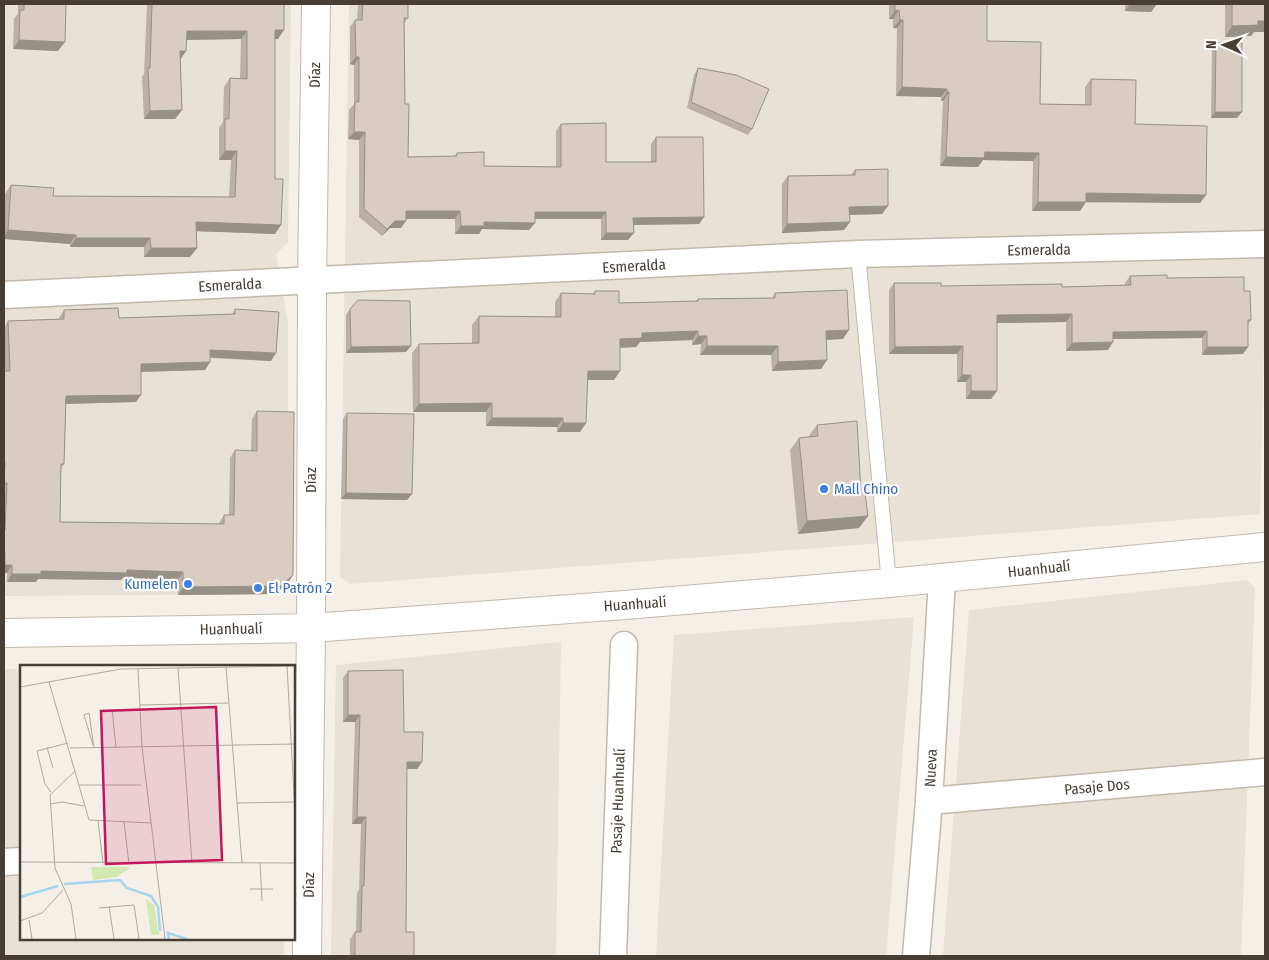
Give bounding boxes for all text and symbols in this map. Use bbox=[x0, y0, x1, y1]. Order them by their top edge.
north arrow bbox=[1199, 20, 1249, 70]
text: N bbox=[1203, 40, 1220, 49]
street label: Díaz bbox=[306, 62, 324, 88]
street label: Esmeralda bbox=[1007, 240, 1071, 260]
street label: Esmeralda bbox=[602, 255, 666, 277]
street label: Esmeralda bbox=[198, 274, 262, 296]
street label: Díaz bbox=[302, 467, 320, 493]
place label: Mall Chino bbox=[834, 480, 898, 498]
marker: Mall Chino bbox=[818, 483, 830, 495]
street label: Huanhualí bbox=[1007, 557, 1071, 581]
place label: Kumelen bbox=[124, 575, 178, 593]
marker: Kumelen bbox=[182, 578, 194, 590]
place label: El Patrón 2 bbox=[268, 579, 333, 597]
marker: El Patrón 2 bbox=[252, 582, 264, 594]
street label: Huanhualí bbox=[603, 593, 667, 615]
street label: Huanhualí bbox=[199, 619, 263, 639]
inset map bbox=[20, 665, 295, 940]
street label: Pasaje Huanhualí bbox=[607, 748, 629, 854]
street label: Nueva bbox=[921, 748, 941, 788]
street label: Pasaje Dos bbox=[1064, 775, 1130, 799]
street label: Díaz bbox=[300, 872, 318, 898]

